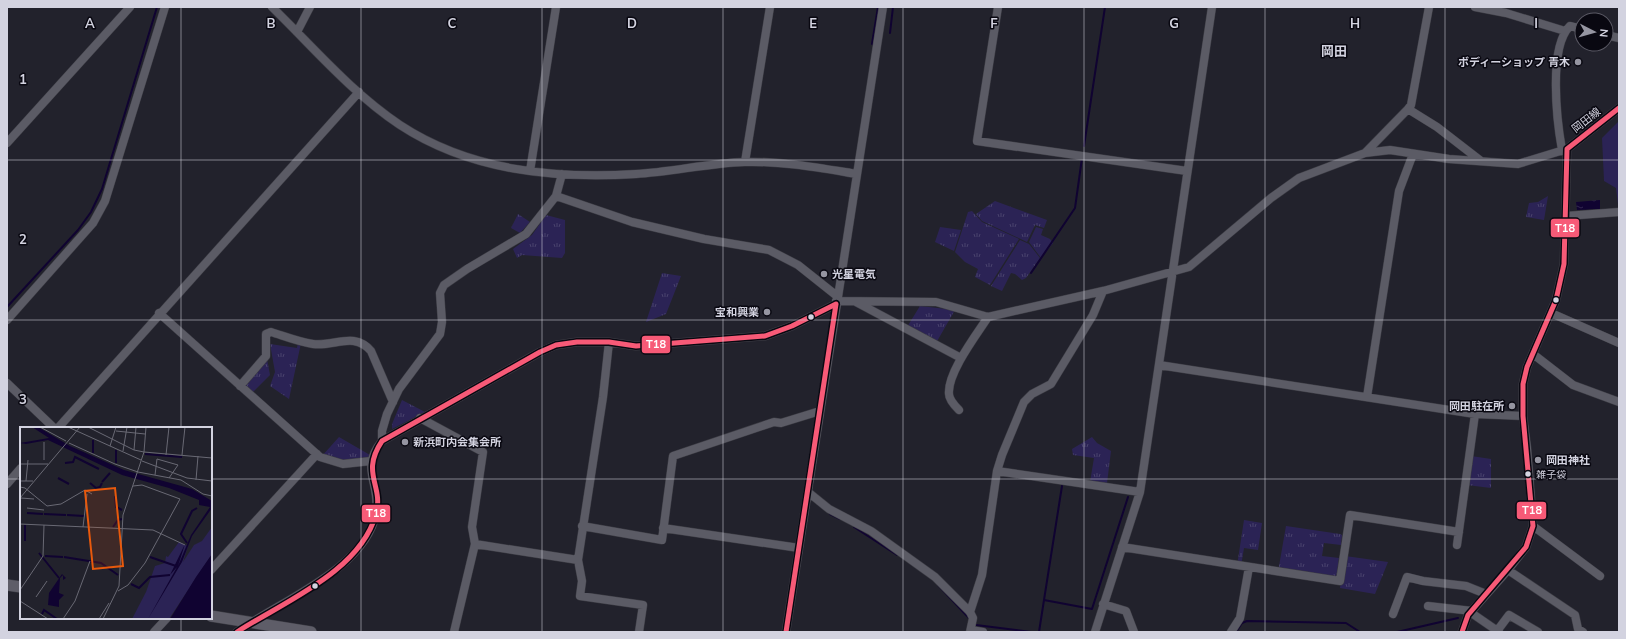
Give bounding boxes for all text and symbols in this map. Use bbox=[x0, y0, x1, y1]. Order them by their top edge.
north arrow bbox=[1574, 12, 1614, 52]
text: A bbox=[85, 15, 95, 31]
text: B bbox=[267, 15, 276, 31]
text: C bbox=[448, 15, 457, 31]
text: D bbox=[627, 15, 637, 31]
text: E bbox=[809, 15, 817, 31]
text: F bbox=[990, 15, 998, 31]
text: G bbox=[1169, 15, 1179, 31]
text: H bbox=[1350, 15, 1360, 31]
text: I bbox=[1534, 15, 1538, 31]
text: N bbox=[1597, 28, 1611, 38]
district label: 岡田 bbox=[1321, 43, 1347, 59]
place label: ボディーショップ 青木 bbox=[1458, 55, 1570, 69]
marker: ボディーショップ 青木 bbox=[1573, 57, 1583, 67]
text: 1 bbox=[19, 71, 27, 87]
street label: 岡田線 bbox=[1569, 104, 1603, 136]
line badge: T18 bbox=[1550, 218, 1580, 238]
text: T18 bbox=[1555, 221, 1575, 235]
text: 2 bbox=[19, 231, 27, 247]
place label: 光星電気 bbox=[832, 267, 876, 281]
marker: 光星電気 bbox=[819, 269, 829, 279]
unlabelled marker bbox=[1551, 295, 1561, 305]
place label: 宝和興業 bbox=[715, 305, 759, 319]
marker: 宝和興業 bbox=[762, 307, 772, 317]
unlabelled marker bbox=[806, 312, 816, 322]
line badge: T18 bbox=[641, 335, 671, 354]
text: T18 bbox=[646, 337, 666, 351]
text: 3 bbox=[19, 391, 27, 407]
place label: 岡田駐在所 bbox=[1449, 399, 1504, 413]
marker: 岡田駐在所 bbox=[1507, 401, 1517, 411]
inset map bbox=[20, 427, 212, 619]
place label: 新浜町内会集会所 bbox=[413, 435, 501, 449]
marker: 新浜町内会集会所 bbox=[400, 437, 410, 447]
place label: 岡田神社 bbox=[1546, 453, 1590, 467]
marker: 岡田神社 bbox=[1533, 455, 1543, 465]
place label: 雑子袋 bbox=[1536, 468, 1566, 481]
marker: 雑子袋 bbox=[1523, 469, 1533, 479]
line badge: T18 bbox=[1516, 501, 1547, 520]
text: T18 bbox=[1522, 503, 1542, 517]
line badge: T18 bbox=[361, 504, 391, 523]
text: T18 bbox=[366, 506, 386, 520]
unlabelled marker bbox=[310, 581, 320, 591]

